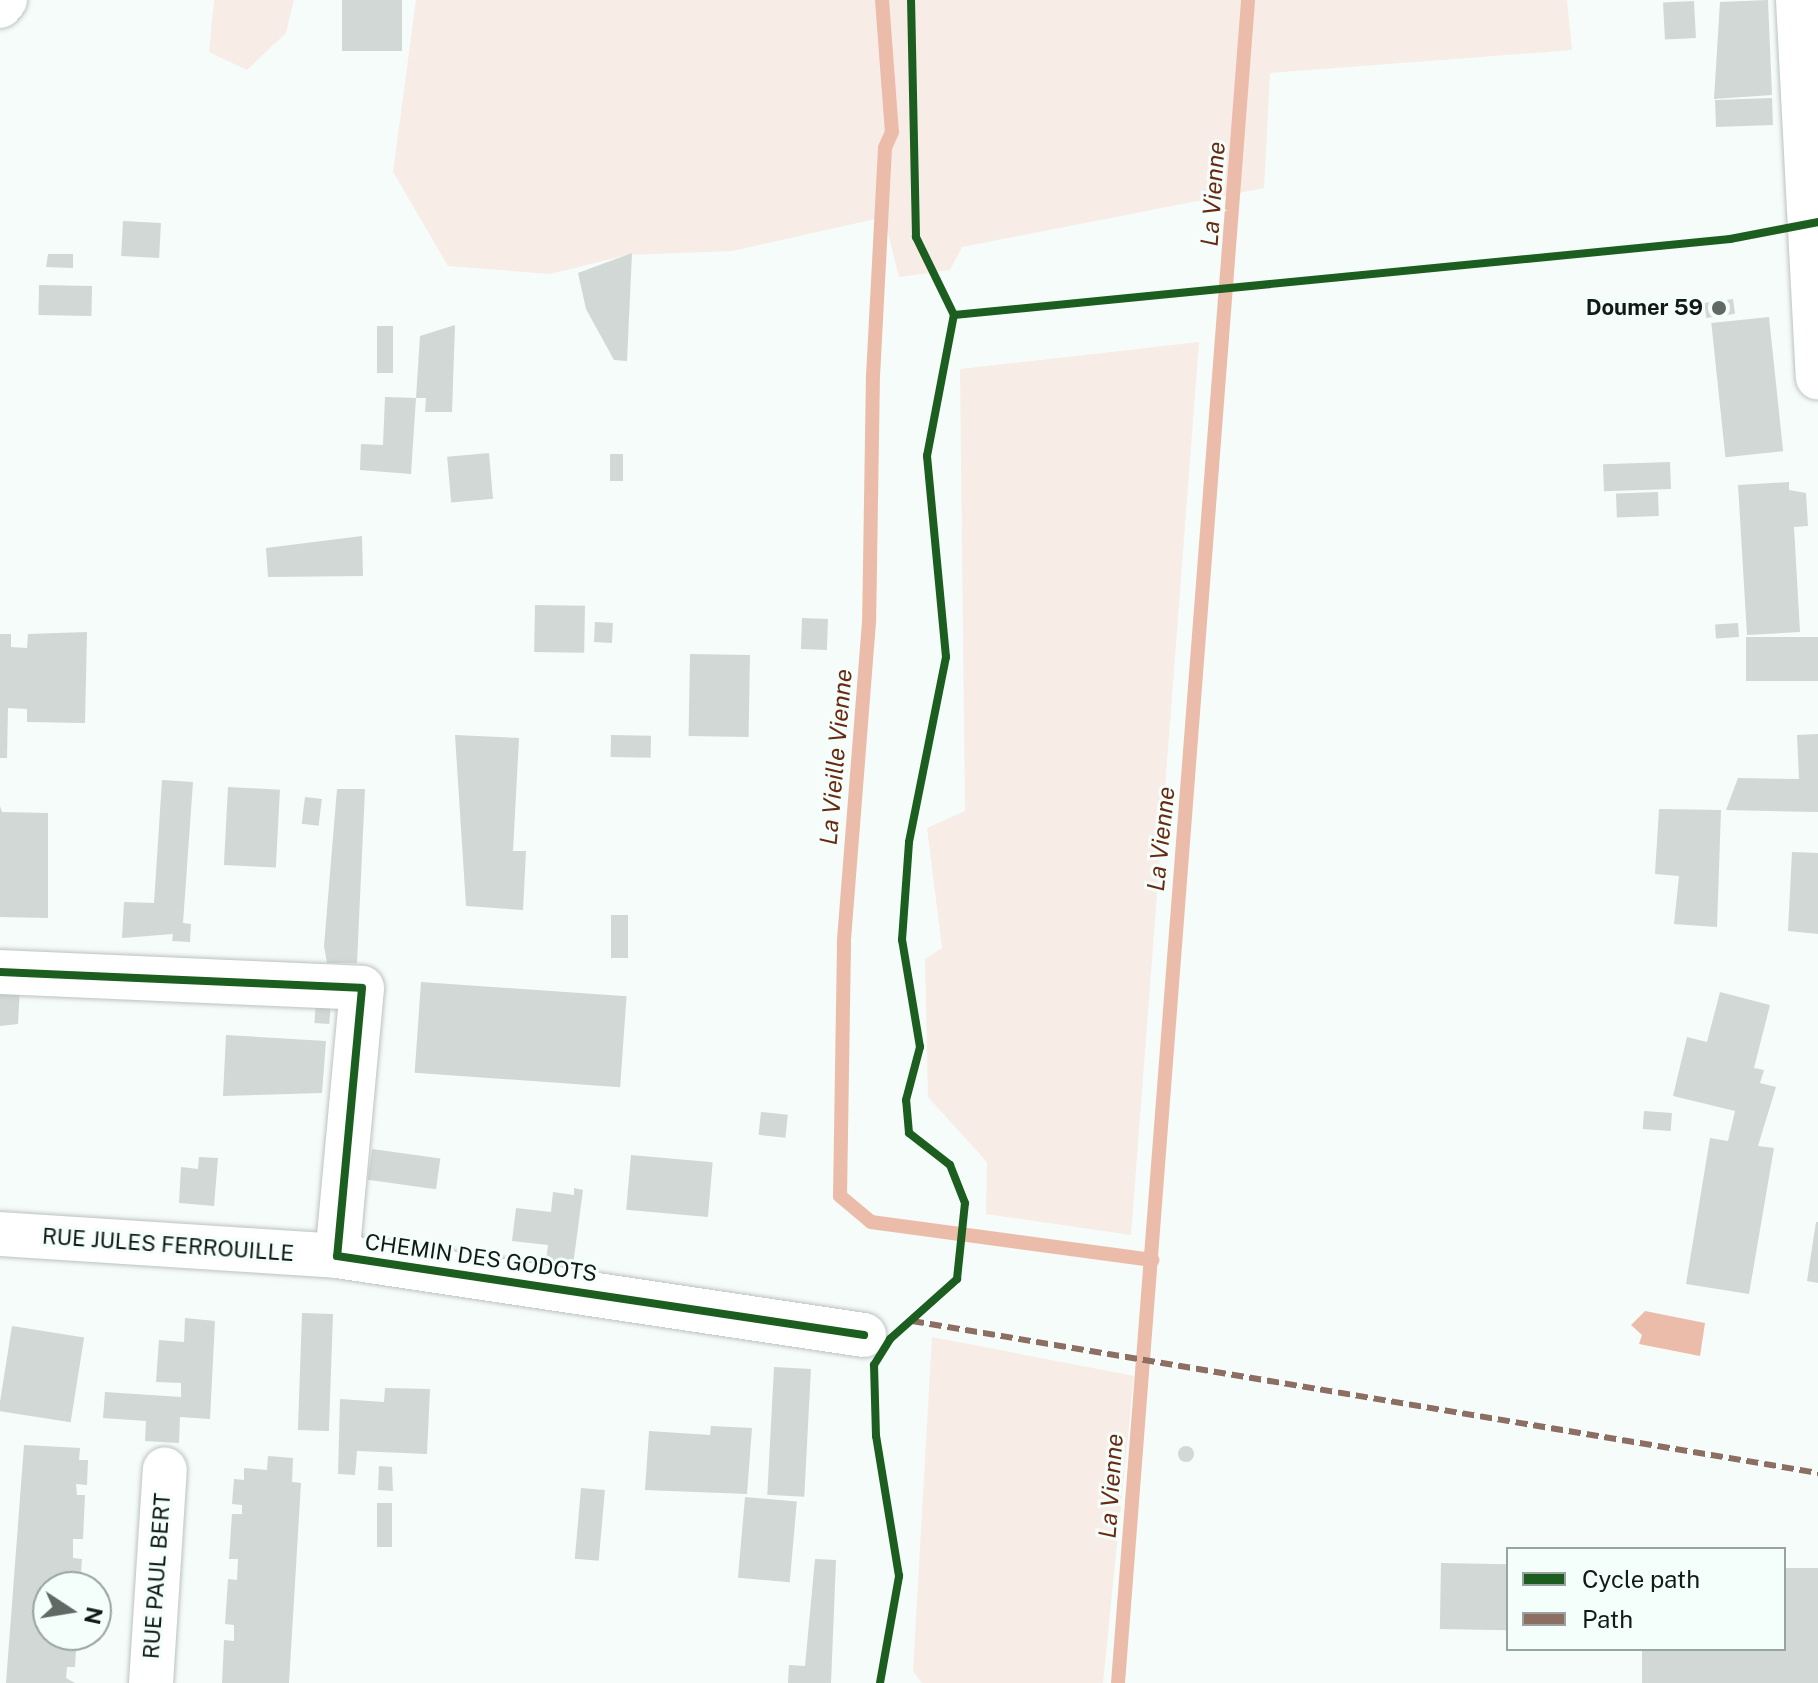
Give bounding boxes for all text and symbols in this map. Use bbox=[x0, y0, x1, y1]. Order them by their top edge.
water label: La Vienne bbox=[1195, 140, 1231, 248]
place label: Doumer 59 bbox=[1586, 295, 1703, 321]
marker: Doumer 59 bbox=[1710, 299, 1728, 317]
water label: La Vieille Vienne bbox=[814, 667, 858, 847]
water label: La Vienne bbox=[1141, 785, 1181, 893]
street label: RUE JULES FERROUILLE bbox=[41, 1223, 295, 1267]
street label: CHEMIN DES GODOTS bbox=[363, 1229, 599, 1287]
water label: La Vienne bbox=[1093, 1432, 1129, 1540]
street label: RUE PAUL BERT bbox=[138, 1492, 176, 1660]
legend bbox=[1506, 1547, 1786, 1651]
text: Cycle path bbox=[1582, 1565, 1700, 1593]
north arrow bbox=[32, 1571, 112, 1651]
text: N bbox=[79, 1604, 108, 1627]
text: Path bbox=[1582, 1605, 1633, 1633]

